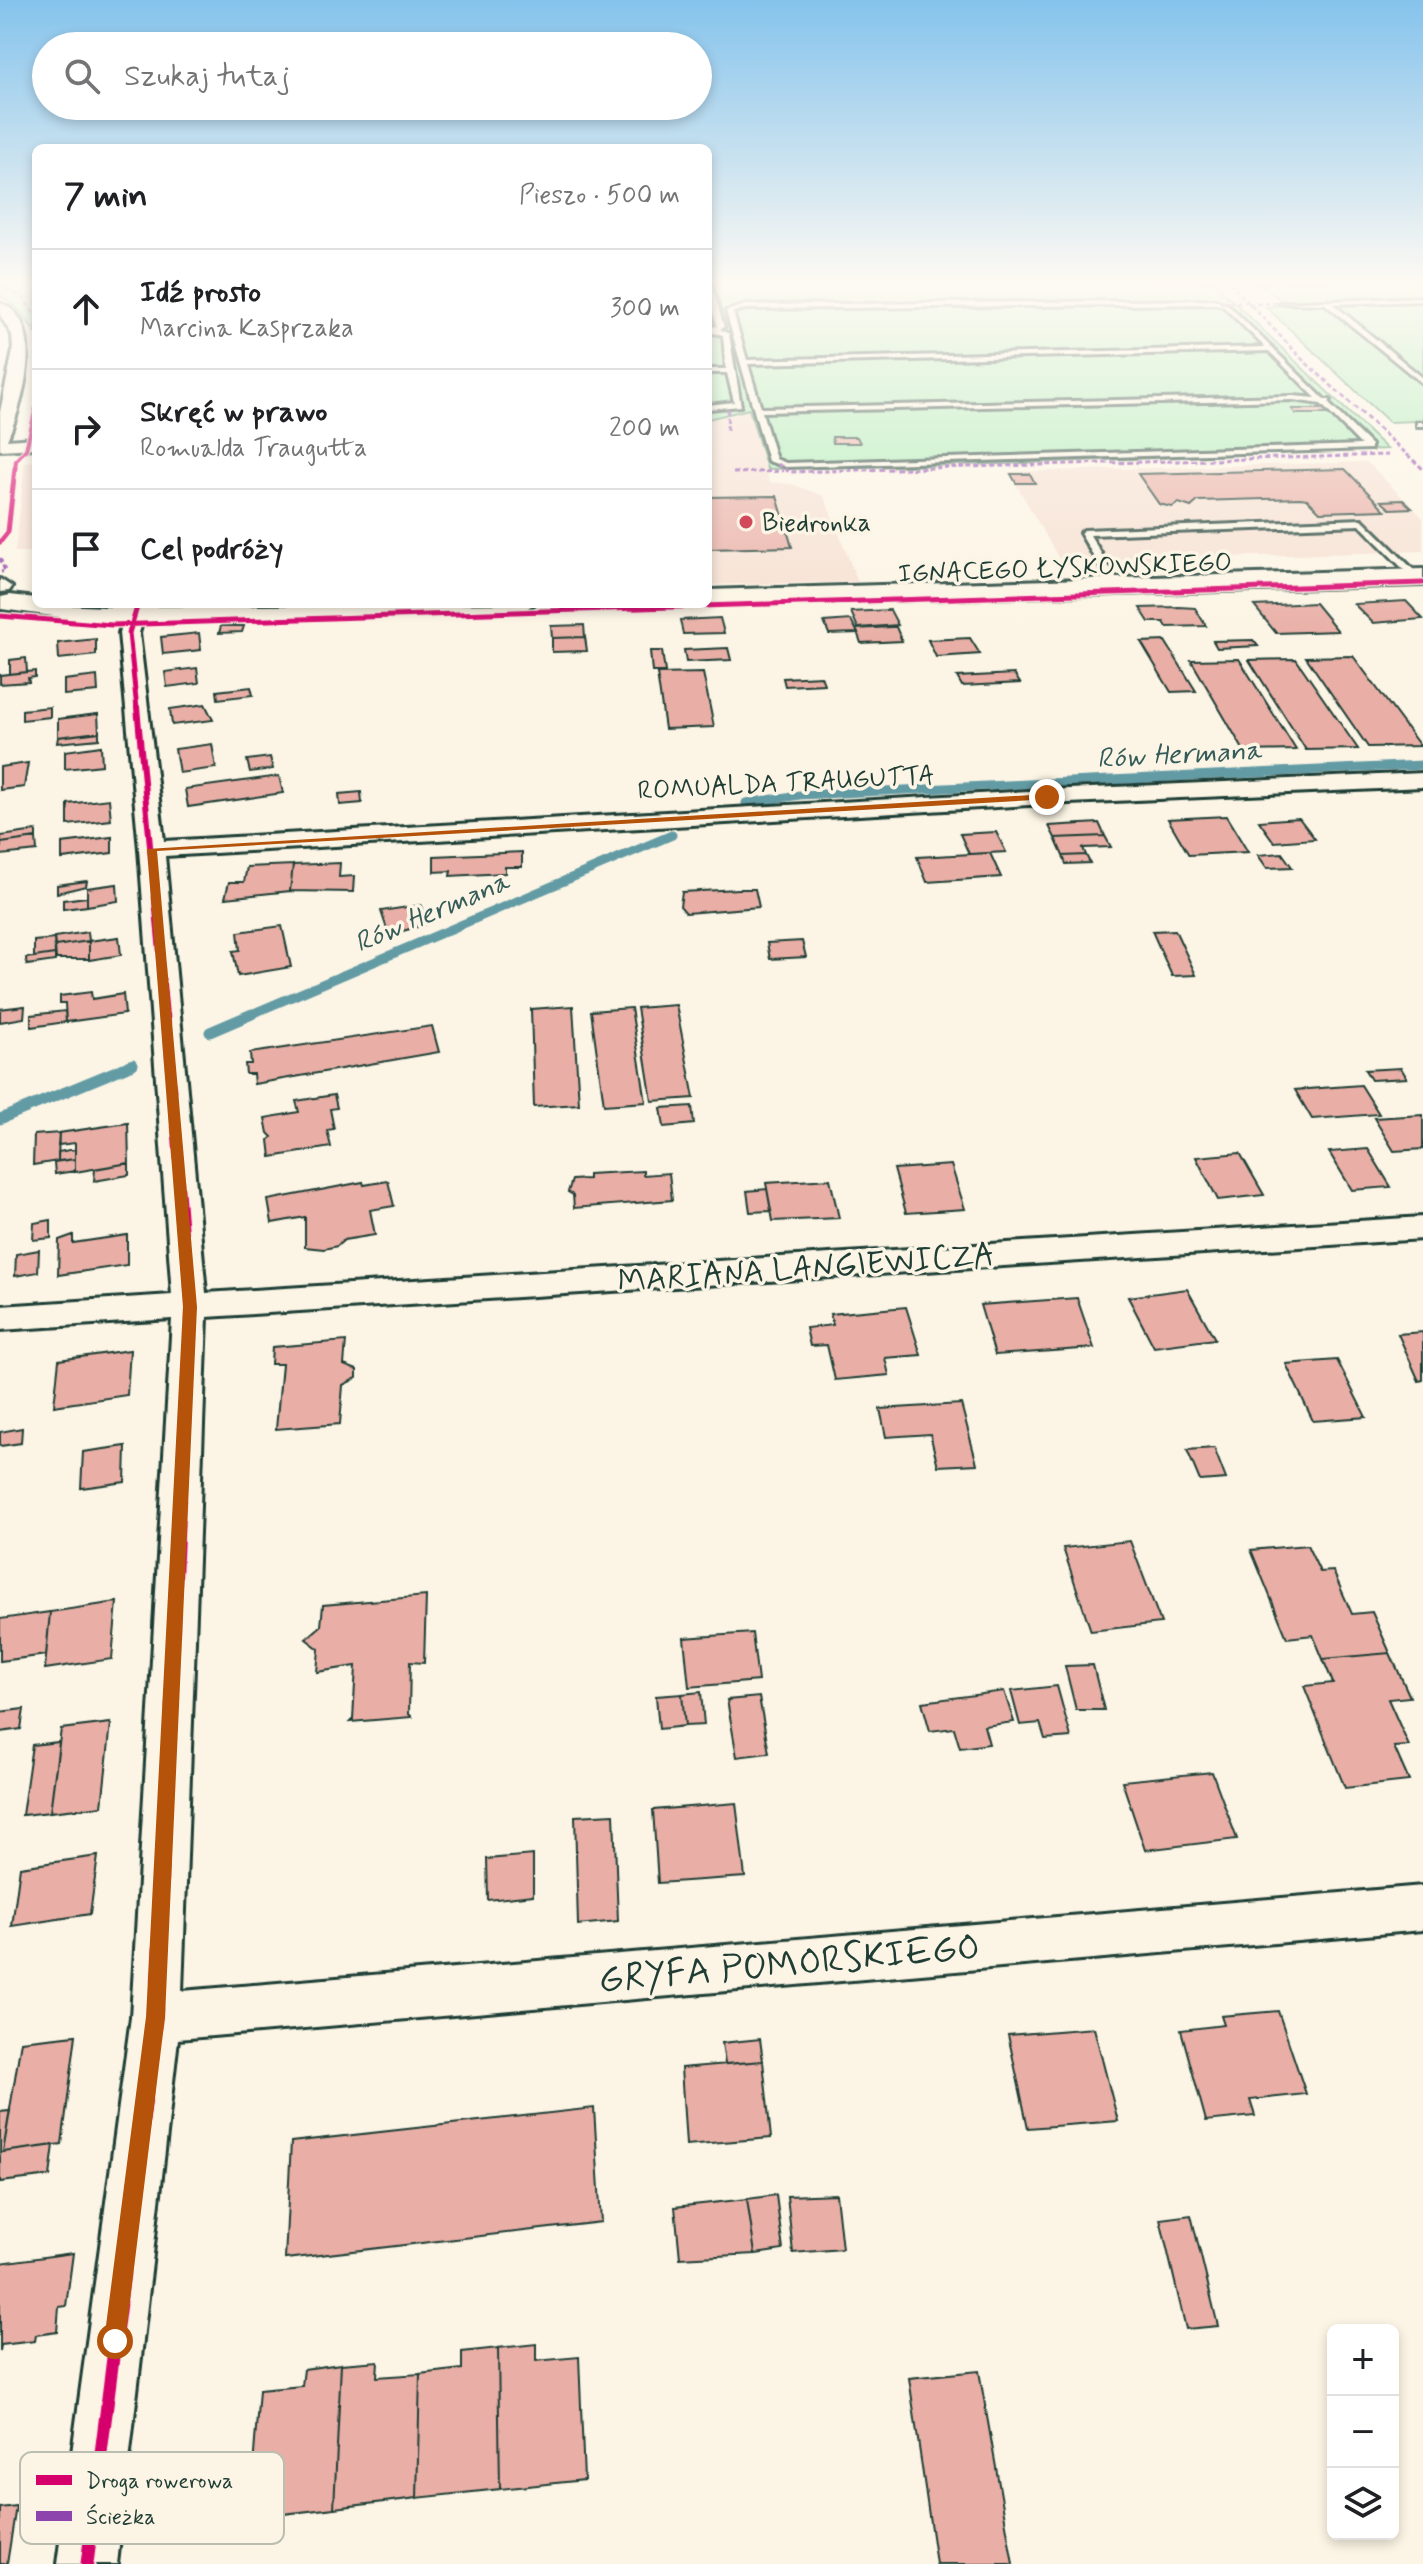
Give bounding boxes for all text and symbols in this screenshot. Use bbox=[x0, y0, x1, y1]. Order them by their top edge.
search box bbox=[32, 32, 712, 120]
icon: search bbox=[60, 54, 104, 98]
text: Szukaj tutaj bbox=[124, 57, 290, 96]
text: 7 min bbox=[64, 174, 148, 219]
text: Pieszo · 500 m bbox=[519, 179, 680, 213]
text: Idź prosto bbox=[140, 273, 261, 312]
icon: ahead bbox=[64, 287, 108, 331]
text: 300 m bbox=[610, 292, 680, 326]
text: Marcina Kasprzaka bbox=[140, 312, 354, 346]
text: Skręć w prawo bbox=[140, 393, 327, 432]
icon: right bbox=[64, 407, 108, 451]
text: 200 m bbox=[609, 412, 680, 446]
text: Romualda Traugutta bbox=[140, 432, 367, 466]
place label: Biedronka bbox=[762, 507, 871, 541]
marker: Biedronka bbox=[737, 513, 755, 531]
icon: arrive bbox=[64, 527, 108, 571]
text: Cel podróży bbox=[140, 530, 284, 569]
street label: IGNACEGO ŁYSKOWSKIEGO bbox=[897, 546, 1233, 592]
water label: Rów Hermana bbox=[1096, 733, 1263, 778]
street label: ROMUALDA TRAUGUTTA bbox=[637, 759, 935, 809]
route end bbox=[1029, 779, 1065, 815]
water label: Rów Hermana bbox=[349, 864, 516, 962]
street label: MARIANA LANGIEWICZA bbox=[616, 1235, 996, 1303]
street label: GRYFA POMORSKIEGO bbox=[596, 1923, 982, 2006]
route start bbox=[97, 2323, 133, 2359]
map controls bbox=[1327, 2324, 1399, 2540]
button: + bbox=[1327, 2324, 1399, 2396]
button: − bbox=[1327, 2396, 1399, 2468]
legend bbox=[20, 2452, 284, 2544]
text: Droga rowerowa bbox=[86, 2468, 233, 2497]
button: layers bbox=[1327, 2468, 1399, 2540]
text: Ścieżka bbox=[86, 2503, 156, 2532]

